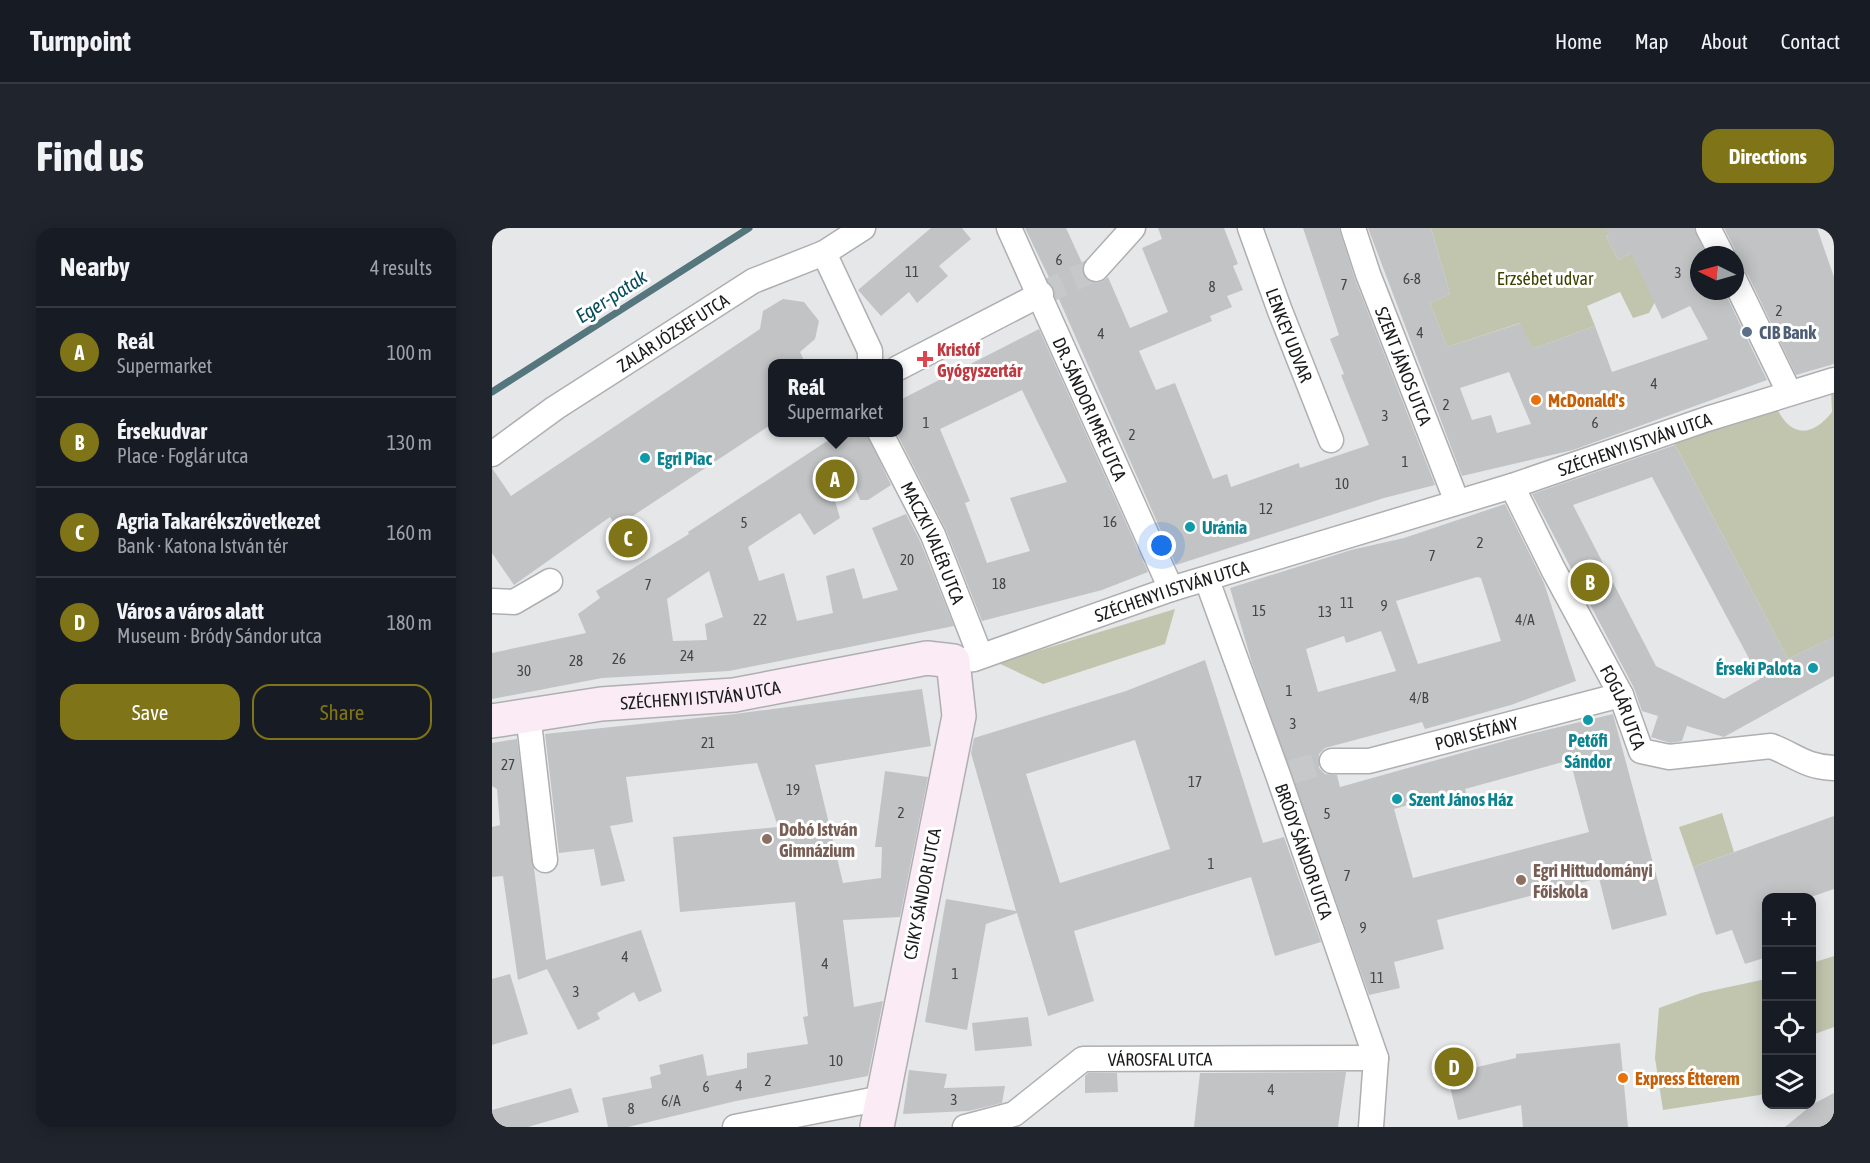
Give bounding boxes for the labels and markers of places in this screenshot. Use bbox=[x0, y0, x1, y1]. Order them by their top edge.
place label: CIB Bank bbox=[1759, 322, 1817, 343]
marker: CIB Bank bbox=[1740, 325, 1754, 339]
place label: Kristóf Gyógyszertár bbox=[937, 339, 1023, 381]
marker: Kristóf Gyógyszertár bbox=[918, 352, 932, 366]
place label: McDonald's bbox=[1548, 390, 1625, 411]
marker: McDonald's bbox=[1529, 393, 1543, 407]
place label: Egri Piac bbox=[657, 448, 712, 469]
marker: Egri Piac bbox=[638, 451, 652, 465]
pin: A bbox=[816, 456, 854, 502]
pin: C bbox=[608, 516, 648, 560]
place label: Uránia bbox=[1202, 517, 1247, 538]
marker: Uránia bbox=[1183, 520, 1197, 534]
pin: B bbox=[1570, 560, 1610, 604]
place label: Érseki Palota bbox=[1716, 658, 1801, 679]
marker: Érseki Palota bbox=[1806, 661, 1820, 675]
marker: Petőfi Sándor bbox=[1581, 713, 1595, 727]
place label: Petőfi Sándor bbox=[1565, 730, 1612, 772]
place label: Szent János Ház bbox=[1409, 789, 1513, 810]
marker: Szent János Ház bbox=[1390, 792, 1404, 806]
place label: Dobó István Gimnázium bbox=[779, 819, 858, 861]
marker: Dobó István Gimnázium bbox=[760, 832, 774, 846]
place label: Egri Hittudományi Főiskola bbox=[1533, 860, 1653, 902]
marker: Egri Hittudományi Főiskola bbox=[1514, 873, 1528, 887]
pin: D bbox=[1434, 1044, 1474, 1090]
place label: Express Étterem bbox=[1635, 1068, 1740, 1089]
marker: Express Étterem bbox=[1616, 1071, 1630, 1085]

